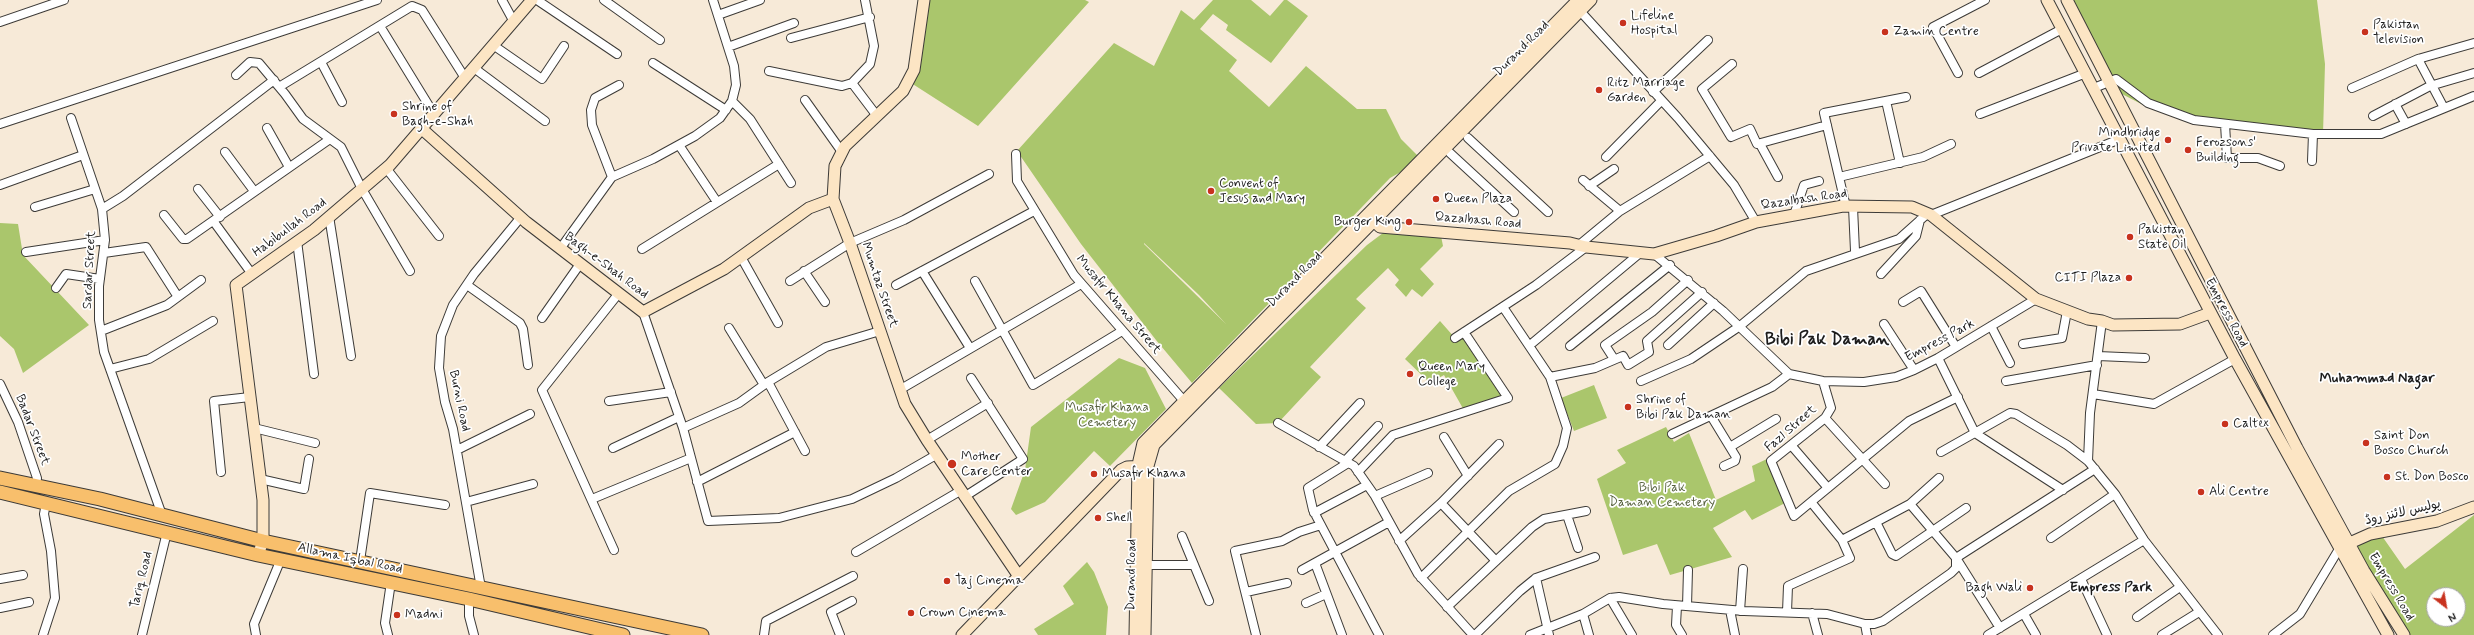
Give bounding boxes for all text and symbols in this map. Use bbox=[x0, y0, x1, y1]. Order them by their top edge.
place label: Lifeline Hospital bbox=[1631, 8, 1677, 39]
place label: Pakistan Television bbox=[2373, 17, 2424, 48]
street label: Durand Road bbox=[1491, 18, 1553, 80]
marker: Lifeline Hospital bbox=[1618, 18, 1628, 28]
place label: Zamin Centre bbox=[1893, 24, 1979, 40]
marker: Zamin Centre bbox=[1880, 27, 1890, 37]
marker: Pakistan Television bbox=[2360, 27, 2370, 37]
place label: Ritz Marriage Garden bbox=[1607, 75, 1685, 106]
marker: Ritz Marriage Garden bbox=[1594, 85, 1604, 95]
place label: Shrine of Bagh-e-Shah bbox=[402, 99, 473, 130]
marker: Shrine of Bagh-e-Shah bbox=[389, 109, 399, 119]
place label: Mindbridge Private Limited bbox=[2071, 125, 2160, 156]
marker: Mindbridge Private Limited bbox=[2163, 135, 2173, 145]
place label: Ferozsons' Building bbox=[2196, 135, 2256, 166]
marker: Ferozsons' Building bbox=[2183, 145, 2193, 155]
place label: Convent of Jesus and Mary bbox=[1219, 176, 1305, 207]
marker: Convent of Jesus and Mary bbox=[1206, 186, 1216, 196]
street label: Qazalbash Road bbox=[1760, 186, 1848, 214]
place label: Queen Plaza bbox=[1444, 191, 1512, 207]
marker: Queen Plaza bbox=[1431, 194, 1441, 204]
street label: Habibullah Road bbox=[250, 195, 330, 261]
street label: Qazalbash Road bbox=[1434, 209, 1522, 233]
place label: Burger King bbox=[1334, 214, 1401, 230]
marker: Burger King bbox=[1404, 217, 1414, 227]
place label: Pakistan State Oil bbox=[2138, 222, 2187, 253]
street label: Bagh-e-Shah Road bbox=[561, 229, 651, 303]
street label: Sardar Street bbox=[80, 230, 100, 310]
marker: Pakistan State Oil bbox=[2125, 232, 2135, 242]
street label: Mumtaz Street bbox=[857, 240, 901, 330]
street label: Durand Road bbox=[1264, 249, 1326, 311]
street label: Musafir Khana Street bbox=[1072, 252, 1164, 358]
place label: CITI Plaza bbox=[2054, 270, 2121, 286]
marker: CITI Plaza bbox=[2124, 273, 2134, 283]
street label: Empress Road bbox=[2201, 276, 2251, 350]
street label: Empress Park bbox=[1903, 316, 1977, 366]
district label: Bibi Pak Daman bbox=[1765, 330, 1889, 350]
place label: Queen Mary College bbox=[1418, 359, 1485, 390]
street label: Burni Road bbox=[445, 369, 473, 433]
marker: Queen Mary College bbox=[1405, 369, 1415, 379]
district label: Muhammad Nagar bbox=[2319, 371, 2435, 387]
street label: Badar Street bbox=[11, 392, 53, 468]
place label: Shrine of Bibi Pak Daman bbox=[1636, 392, 1731, 423]
park label: Musafir Khana Cemetery bbox=[1065, 400, 1149, 431]
marker: Shrine of Bibi Pak Daman bbox=[1623, 402, 1633, 412]
street label: Fazl Street bbox=[1762, 402, 1820, 456]
place label: Caltex bbox=[2233, 416, 2269, 432]
marker: Caltex bbox=[2220, 419, 2230, 429]
place label: Saint Don Bosco Church bbox=[2374, 428, 2449, 459]
marker: Saint Don Bosco Church bbox=[2361, 438, 2371, 448]
place label: Mother Care Center bbox=[961, 449, 1032, 480]
marker: Mother Care Center bbox=[946, 458, 958, 470]
place label: Musafir Khana bbox=[1102, 466, 1186, 482]
marker: Musafir Khana bbox=[1089, 469, 1099, 479]
place label: St. Don Bosco bbox=[2395, 469, 2469, 485]
marker: St. Don Bosco bbox=[2382, 472, 2392, 482]
park label: Bibi Pak Daman Cemetery bbox=[1609, 480, 1715, 511]
place label: Ali Centre bbox=[2209, 484, 2269, 500]
marker: Ali Centre bbox=[2196, 487, 2206, 497]
street label: پولیس لائنز روڈ bbox=[2364, 497, 2442, 529]
place label: Shell bbox=[1106, 510, 1132, 526]
marker: Shell bbox=[1093, 513, 1103, 523]
street label: Durand Road bbox=[1124, 539, 1140, 611]
street label: Allama Iqbal Road bbox=[296, 540, 404, 578]
street label: Tariq Road bbox=[127, 550, 157, 610]
street label: Empress Road bbox=[2365, 550, 2417, 624]
place label: Taj Cinema bbox=[955, 573, 1023, 589]
marker: Taj Cinema bbox=[942, 576, 952, 586]
place label: Bagh Wali bbox=[1966, 580, 2022, 596]
district label: Empress Park bbox=[2070, 580, 2152, 596]
marker: Bagh Wali bbox=[2025, 583, 2035, 593]
north arrow bbox=[2426, 587, 2466, 627]
place label: Crown Cinema bbox=[919, 605, 1006, 621]
place label: Madni bbox=[405, 607, 443, 623]
marker: Crown Cinema bbox=[906, 608, 916, 618]
text: N bbox=[2445, 609, 2458, 624]
marker: Madni bbox=[392, 610, 402, 620]

